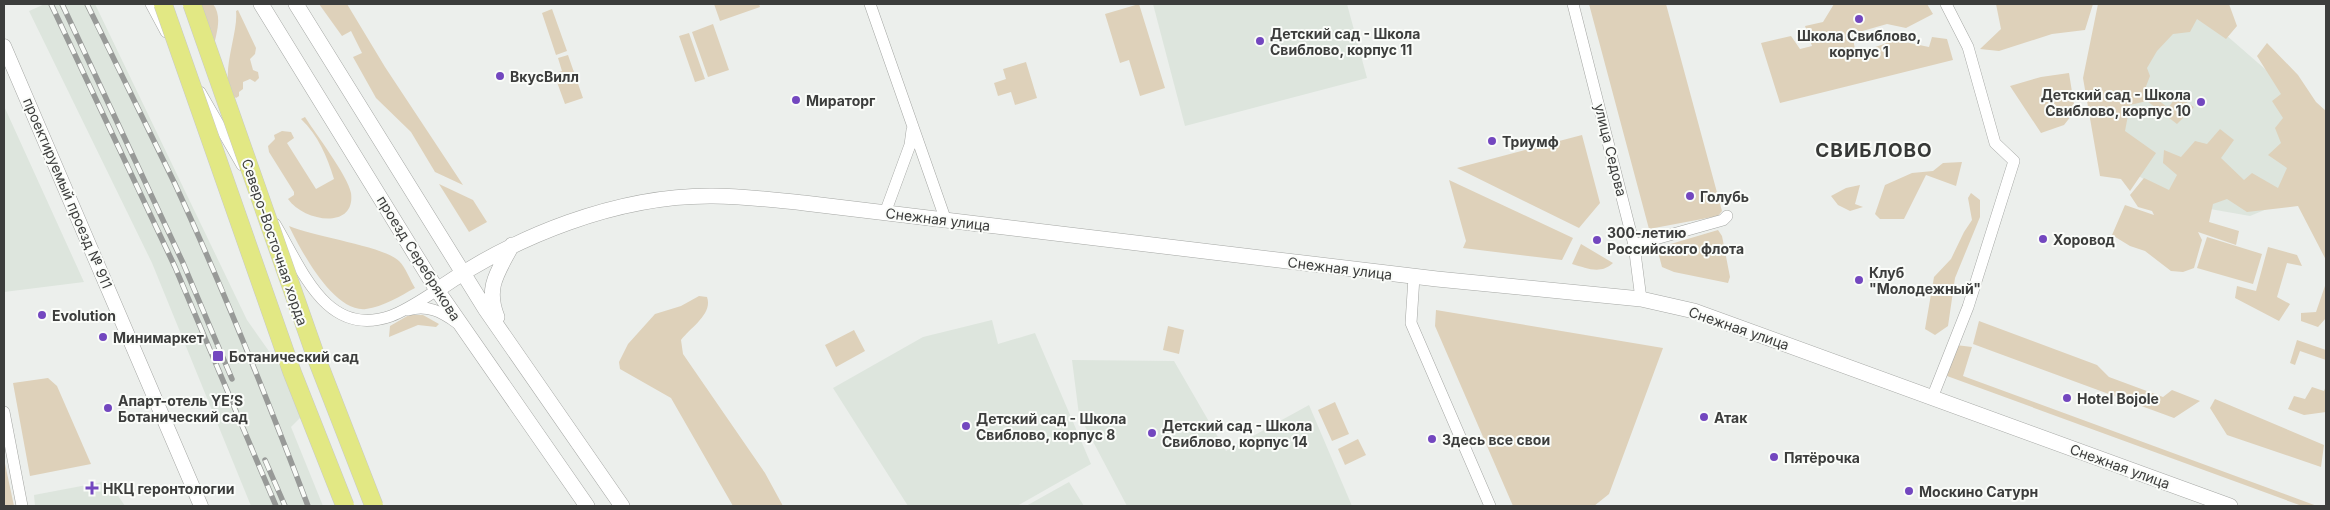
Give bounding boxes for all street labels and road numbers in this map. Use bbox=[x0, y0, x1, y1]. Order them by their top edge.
street label: проектируемый проезд № 911 bbox=[20, 95, 116, 291]
street label: улица Седова bbox=[1591, 102, 1631, 198]
street label: Северо-Восточная хорда bbox=[238, 156, 312, 328]
street label: проезд Серебрякова bbox=[374, 192, 464, 324]
street label: Снежная улица bbox=[885, 204, 991, 234]
street label: Снежная улица bbox=[1287, 253, 1393, 283]
street label: Снежная улица bbox=[1686, 303, 1792, 353]
street label: Снежная улица bbox=[2068, 440, 2172, 492]

